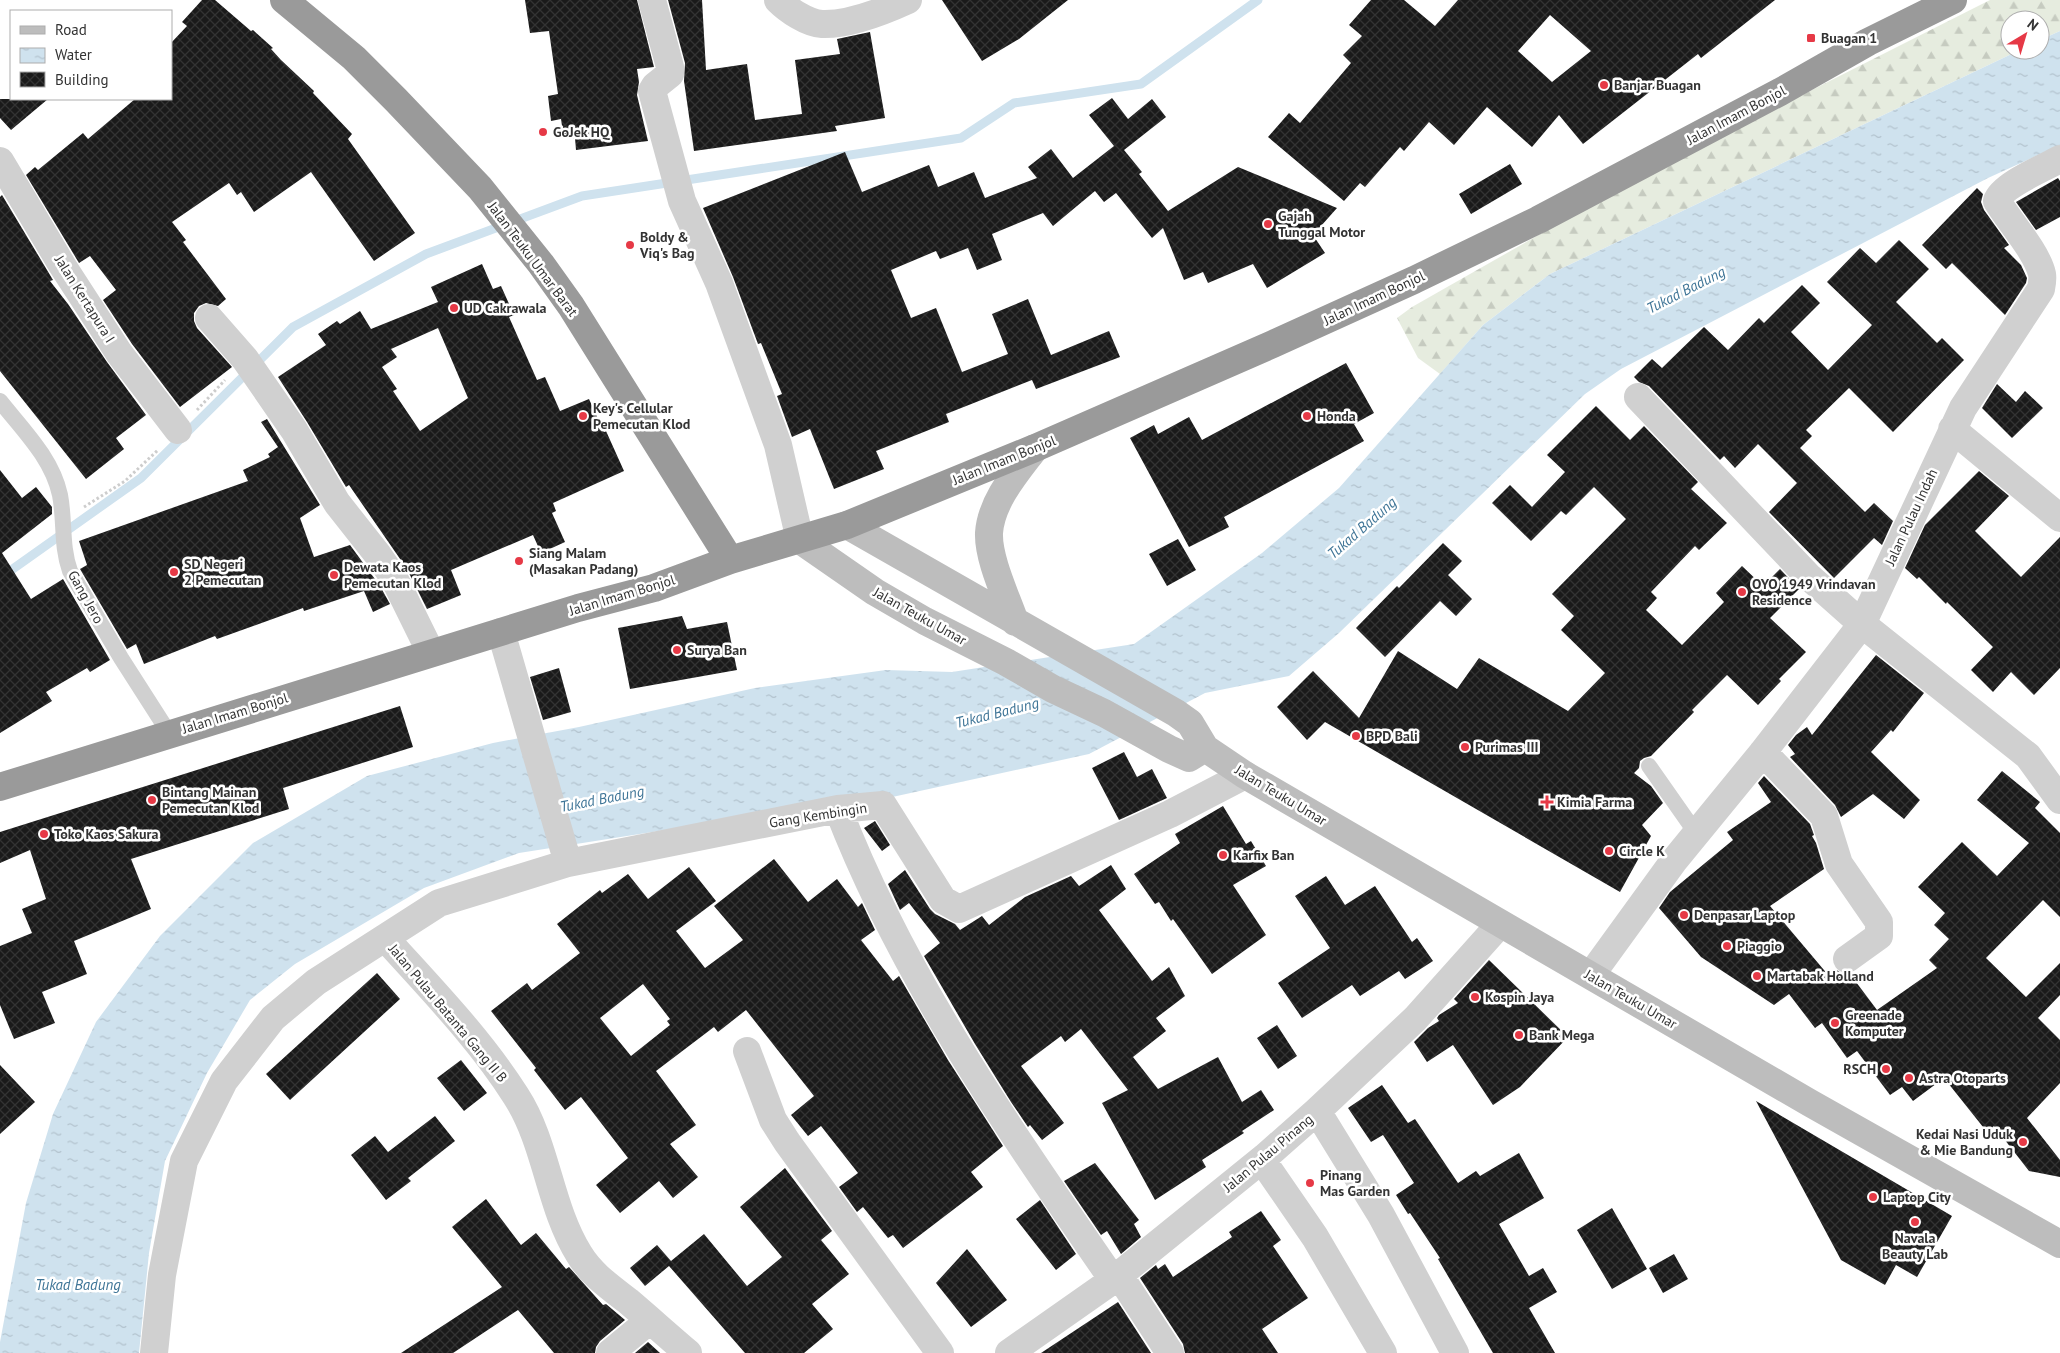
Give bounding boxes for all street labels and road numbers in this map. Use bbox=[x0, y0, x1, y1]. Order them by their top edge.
street label: Jalan Imam Bonjol bbox=[1683, 81, 1789, 149]
street label: Jalan Teuku Umar Barat bbox=[483, 197, 582, 320]
street label: Jalan Kertapura I bbox=[50, 251, 119, 346]
street label: Jalan Imam Bonjol bbox=[1320, 267, 1427, 330]
street label: Jalan Imam Bonjol bbox=[949, 431, 1058, 489]
street label: Jalan Pulau Indah bbox=[1880, 466, 1941, 569]
street label: Gang Jero bbox=[64, 567, 108, 627]
street label: Jalan Imam Bonjol bbox=[566, 570, 677, 620]
street label: Jalan Teuku Umar bbox=[869, 582, 970, 649]
street label: Jalan Imam Bonjol bbox=[179, 688, 290, 738]
street label: Jalan Teuku Umar bbox=[1231, 760, 1330, 830]
street label: Gang Kembingin bbox=[768, 798, 868, 832]
street label: Jalan Pulau Batanta Gang II B bbox=[384, 939, 511, 1086]
street label: Jalan Teuku Umar bbox=[1581, 965, 1681, 1033]
street label: Jalan Pulau Pinang bbox=[1219, 1110, 1317, 1197]

